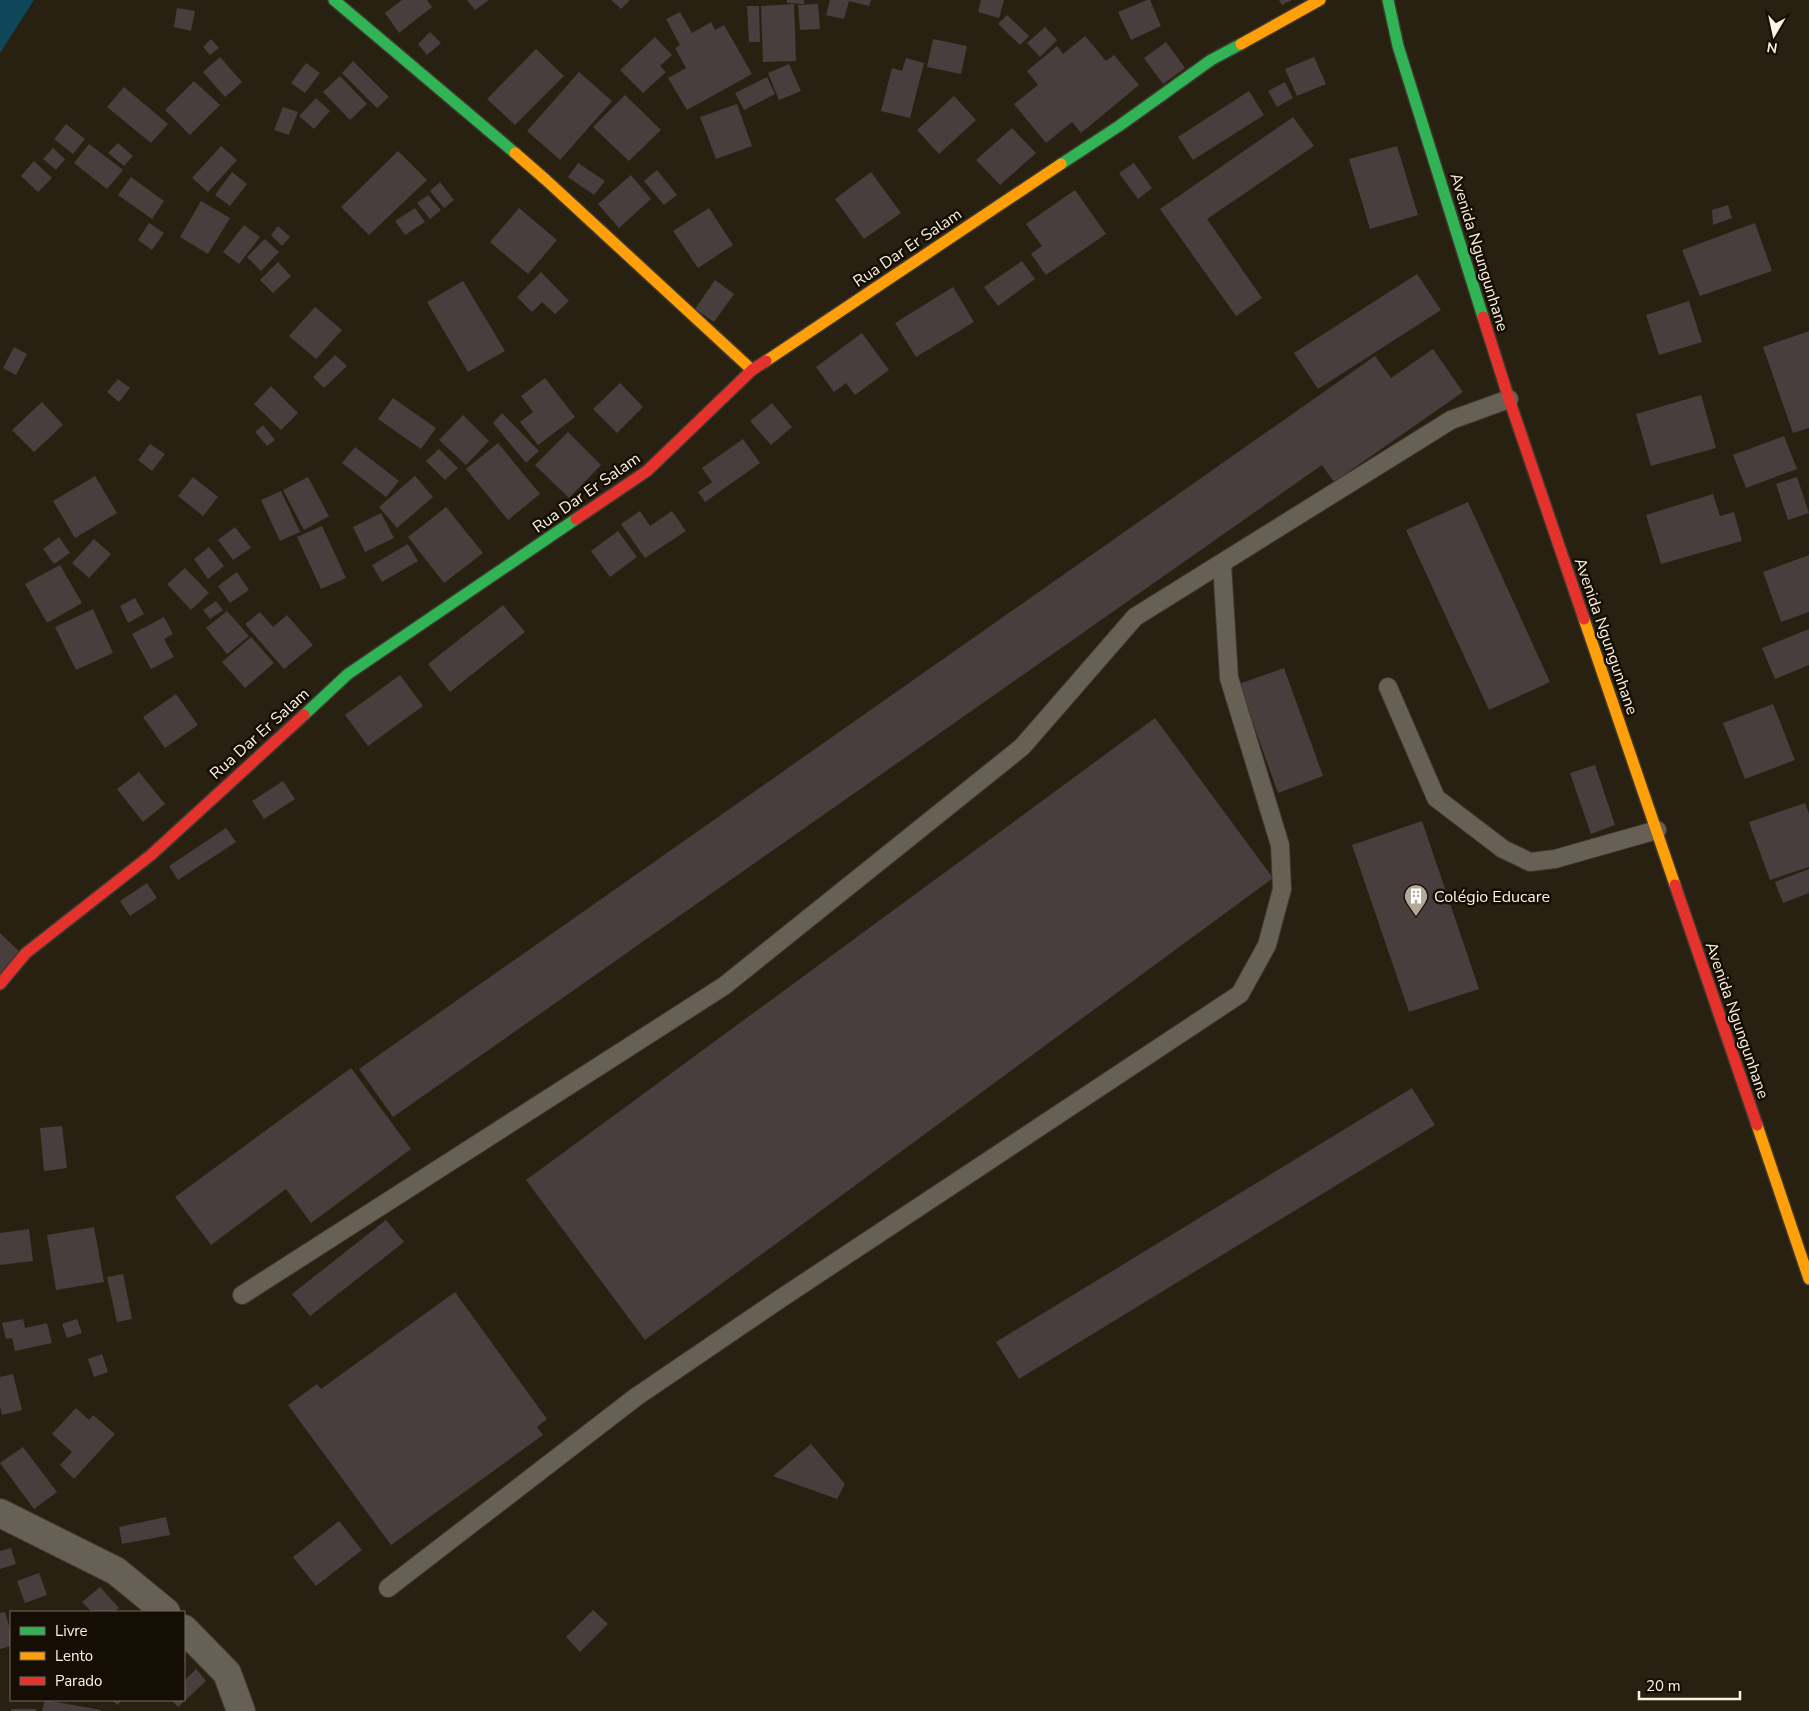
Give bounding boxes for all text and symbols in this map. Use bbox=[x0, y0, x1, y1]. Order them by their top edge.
north arrow bbox=[1749, 10, 1799, 60]
text: N bbox=[1765, 37, 1779, 58]
street label: Avenida Ngungunhane bbox=[1444, 170, 1514, 334]
street label: Rua Dar Er Salam bbox=[849, 203, 966, 292]
street label: Rua Dar Er Salam bbox=[528, 447, 645, 538]
street label: Avenida Ngungunhane bbox=[1569, 555, 1643, 718]
street label: Rua Dar Er Salam bbox=[205, 683, 314, 784]
building icon: Colégio Educare bbox=[1403, 883, 1429, 917]
place label: Colégio Educare bbox=[1434, 886, 1550, 908]
street label: Avenida Ngungunhane bbox=[1700, 939, 1774, 1102]
legend bbox=[10, 1611, 185, 1701]
text: Livre bbox=[55, 1621, 88, 1641]
text: Lento bbox=[55, 1646, 93, 1666]
scale bar bbox=[1639, 1668, 1740, 1700]
text: Parado bbox=[55, 1671, 102, 1691]
text: 20 m bbox=[1646, 1676, 1681, 1696]

